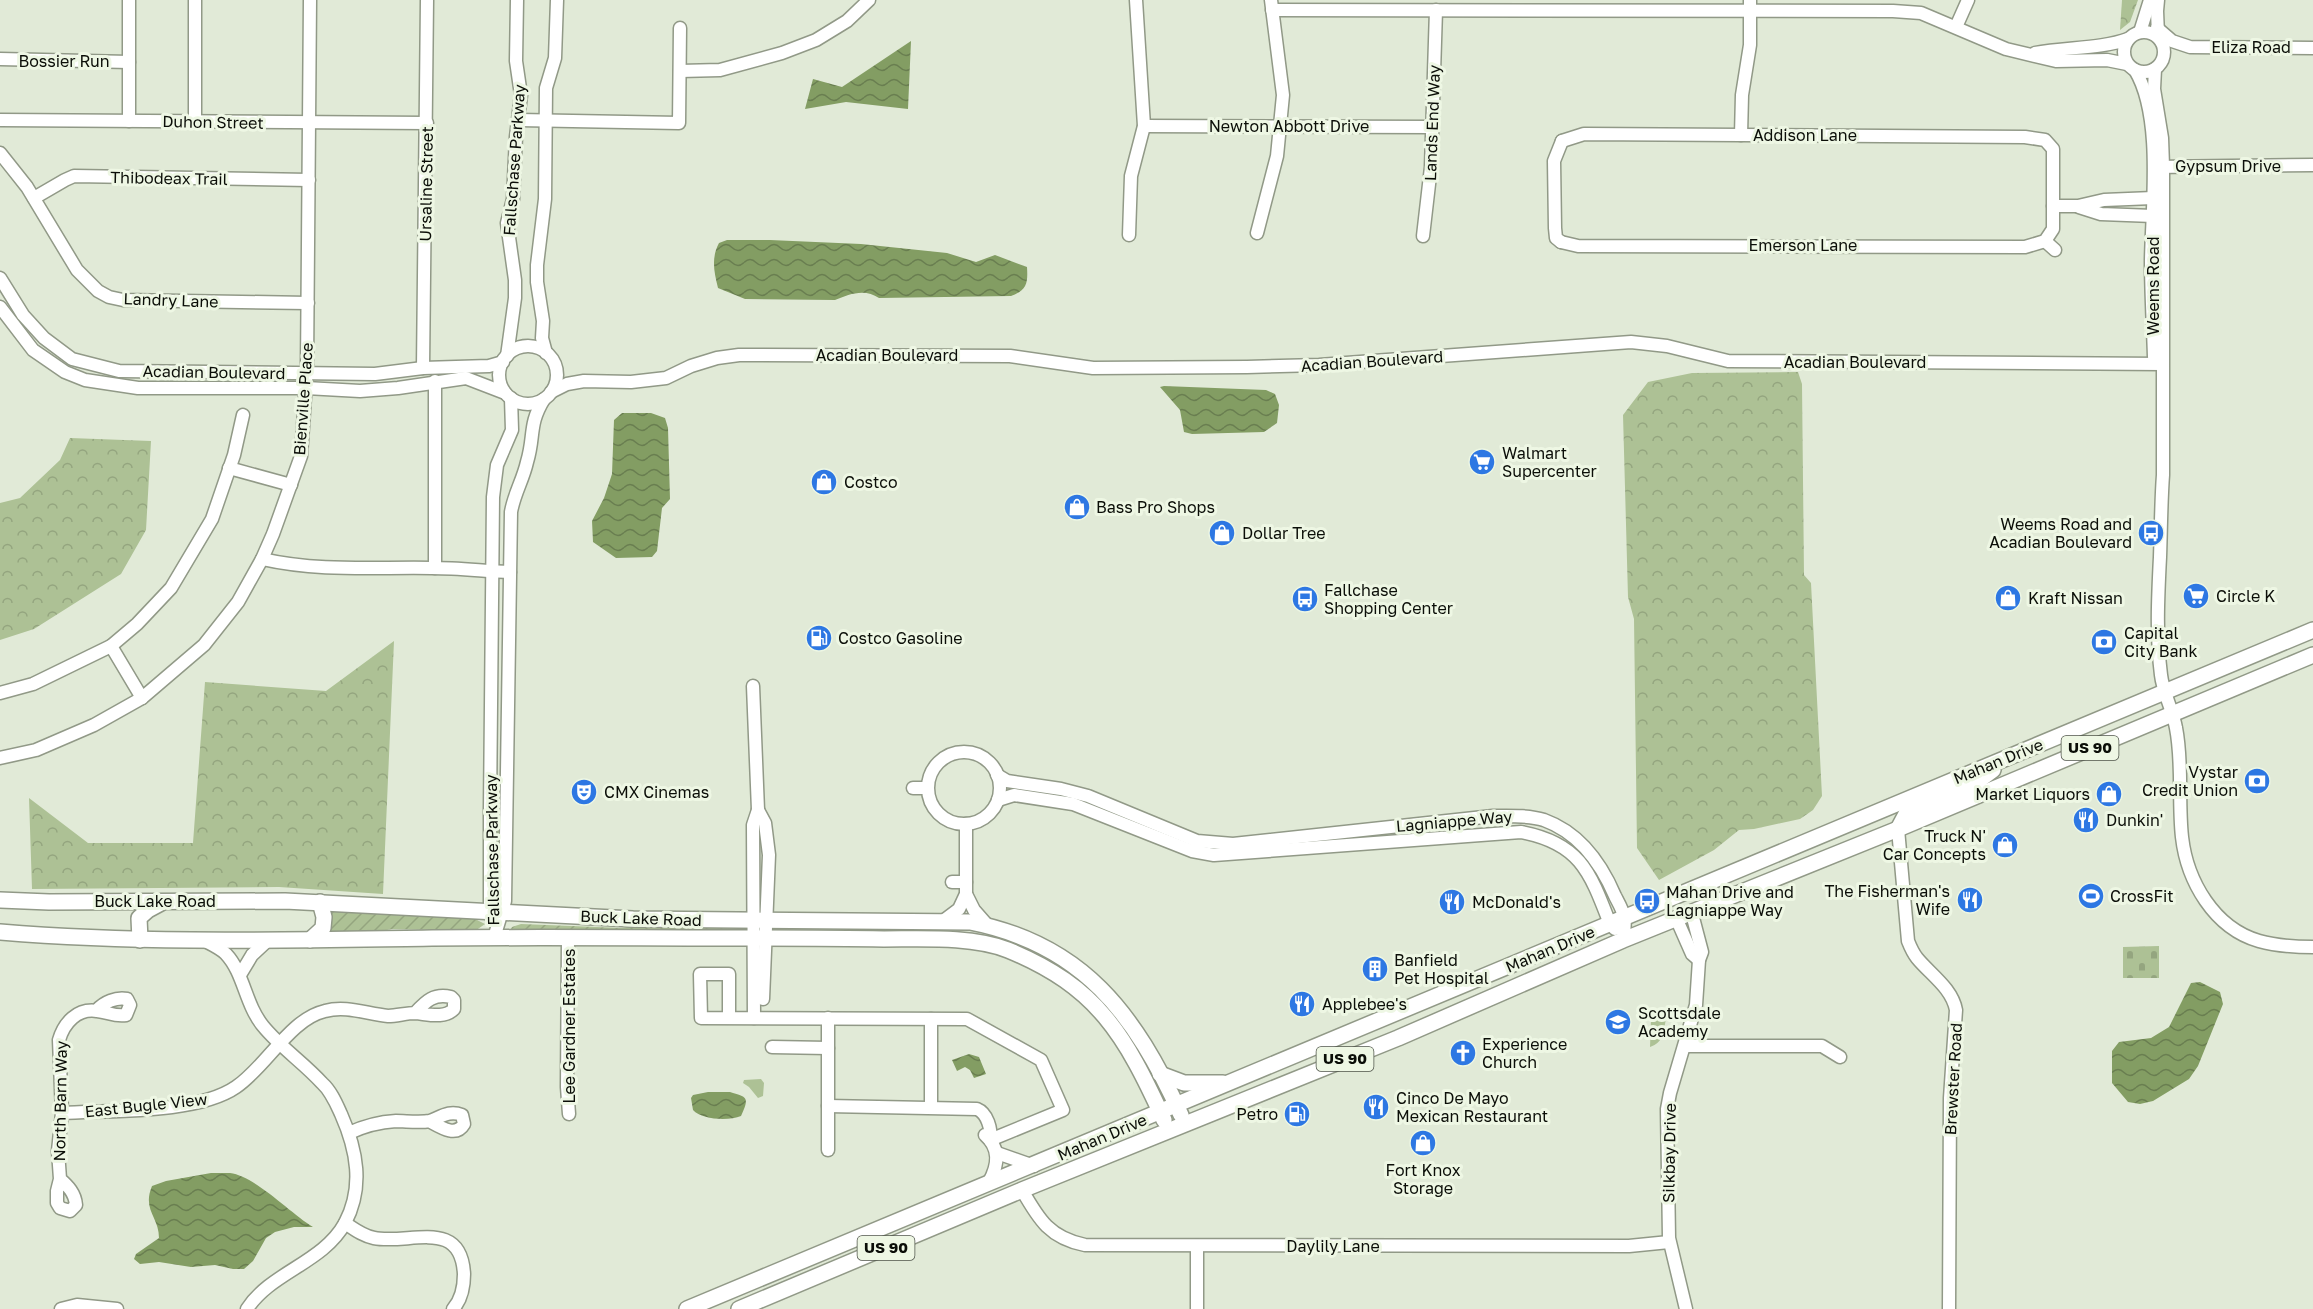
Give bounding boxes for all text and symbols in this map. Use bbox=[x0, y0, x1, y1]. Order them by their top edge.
street label: Eliza Road bbox=[2211, 37, 2291, 57]
street label: Bossier Run bbox=[18, 51, 110, 71]
street label: Lands End Way bbox=[1420, 64, 1444, 181]
street label: Fallschase Parkway bbox=[499, 84, 529, 236]
street label: Duhon Street bbox=[162, 111, 264, 133]
street label: Newton Abbott Drive bbox=[1209, 116, 1369, 136]
street label: Addison Lane bbox=[1753, 125, 1857, 145]
street label: Ursaline Street bbox=[415, 126, 437, 242]
street label: Gypsum Drive bbox=[2175, 156, 2281, 176]
street label: Thibodeax Trail bbox=[110, 167, 228, 189]
street label: Emerson Lane bbox=[1749, 235, 1857, 255]
street label: Weems Road bbox=[2143, 236, 2163, 336]
street label: Landry Lane bbox=[123, 288, 219, 312]
street label: Bienville Place bbox=[289, 342, 317, 456]
street label: Acadian Boulevard bbox=[816, 345, 958, 365]
street label: Acadian Boulevard bbox=[1300, 346, 1444, 376]
street label: Acadian Boulevard bbox=[1784, 352, 1926, 372]
street label: Acadian Boulevard bbox=[142, 361, 286, 383]
place label: Walmart Supercenter bbox=[1502, 443, 1597, 481]
supermarket icon: Walmart Supercenter bbox=[1467, 447, 1497, 477]
shop icon: Costco bbox=[809, 467, 839, 497]
place label: Costco bbox=[844, 472, 898, 492]
shop icon: Bass Pro Shops bbox=[1062, 492, 1092, 522]
place label: Bass Pro Shops bbox=[1096, 497, 1215, 517]
place label: Weems Road and Acadian Boulevard bbox=[1989, 514, 2132, 552]
shop icon: Dollar Tree bbox=[1207, 518, 1237, 548]
bus stop icon: Weems Road and Acadian Boulevard bbox=[2136, 518, 2166, 548]
place label: Dollar Tree bbox=[1242, 523, 1325, 543]
place label: Fallchase Shopping Center bbox=[1324, 580, 1453, 618]
supermarket icon: Circle K bbox=[2181, 581, 2211, 611]
shop icon: Kraft Nissan bbox=[1993, 583, 2023, 613]
bus stop icon: Fallchase Shopping Center bbox=[1290, 584, 1320, 614]
place label: Circle K bbox=[2216, 586, 2275, 606]
place label: Kraft Nissan bbox=[2028, 588, 2123, 608]
fuel station icon: Costco Gasoline bbox=[804, 623, 834, 653]
place label: Capital City Bank bbox=[2124, 623, 2198, 661]
bank icon: Capital City Bank bbox=[2089, 627, 2119, 657]
place label: Costco Gasoline bbox=[838, 628, 963, 648]
street label: Mahan Drive bbox=[1950, 734, 2046, 788]
road number: US 90 bbox=[2062, 736, 2118, 760]
place label: Vystar Credit Union bbox=[2142, 762, 2238, 800]
bank icon: Vystar Credit Union bbox=[2242, 766, 2272, 796]
street label: Fallschase Parkway bbox=[481, 774, 503, 926]
theatre icon: CMX Cinemas bbox=[569, 777, 599, 807]
shop icon: Market Liquors bbox=[2094, 779, 2124, 809]
place label: CMX Cinemas bbox=[604, 782, 709, 802]
place label: Market Liquors bbox=[1975, 784, 2090, 804]
restaurant icon: Dunkin' bbox=[2071, 805, 2101, 835]
street label: Lagniappe Way bbox=[1395, 806, 1513, 836]
place label: Dunkin' bbox=[2106, 810, 2163, 830]
place label: Truck N' Car Concepts bbox=[1883, 826, 1986, 864]
shop icon: Truck N' Car Concepts bbox=[1990, 830, 2020, 860]
place label: The Fisherman's Wife bbox=[1824, 881, 1950, 919]
sports icon: CrossFit bbox=[2076, 881, 2106, 911]
place label: Mahan Drive and Lagniappe Way bbox=[1666, 882, 1794, 920]
restaurant icon: The Fisherman's Wife bbox=[1955, 885, 1985, 915]
bus stop icon: Mahan Drive and Lagniappe Way bbox=[1632, 886, 1662, 916]
place label: CrossFit bbox=[2110, 886, 2174, 906]
restaurant icon: McDonald's bbox=[1437, 887, 1467, 917]
street label: Buck Lake Road bbox=[94, 891, 216, 911]
place label: McDonald's bbox=[1472, 892, 1561, 912]
street label: Buck Lake Road bbox=[580, 906, 702, 930]
street label: Mahan Drive bbox=[1502, 921, 1598, 977]
street label: Lee Gardner Estates bbox=[559, 949, 579, 1103]
place label: Banfield Pet Hospital bbox=[1394, 950, 1489, 988]
building icon: Banfield Pet Hospital bbox=[1360, 954, 1390, 984]
restaurant icon: Applebee's bbox=[1287, 989, 1317, 1019]
place label: Applebee's bbox=[1322, 994, 1407, 1014]
place label: Scottsdale Academy bbox=[1638, 1003, 1721, 1041]
school or university icon: Scottsdale Academy bbox=[1603, 1007, 1633, 1037]
street label: Brewster Road bbox=[1940, 1022, 1966, 1136]
place label: Experience Church bbox=[1482, 1034, 1567, 1072]
church icon: Experience Church bbox=[1448, 1038, 1478, 1068]
street label: North Barn Way bbox=[49, 1040, 71, 1162]
road number: US 90 bbox=[1316, 1047, 1374, 1071]
place label: Cinco De Mayo Mexican Restaurant bbox=[1396, 1088, 1548, 1126]
street label: East Bugle View bbox=[84, 1089, 208, 1121]
restaurant icon: Cinco De Mayo Mexican Restaurant bbox=[1361, 1092, 1391, 1122]
fuel station icon: Petro bbox=[1282, 1099, 1312, 1129]
street label: Silkbay Drive bbox=[1658, 1103, 1680, 1203]
place label: Petro bbox=[1236, 1104, 1278, 1124]
street label: Mahan Drive bbox=[1054, 1109, 1150, 1165]
shop icon: Fort Knox Storage bbox=[1408, 1128, 1438, 1158]
place label: Fort Knox Storage bbox=[1386, 1160, 1461, 1198]
road number: US 90 bbox=[858, 1236, 914, 1260]
street label: Daylily Lane bbox=[1286, 1236, 1380, 1256]

